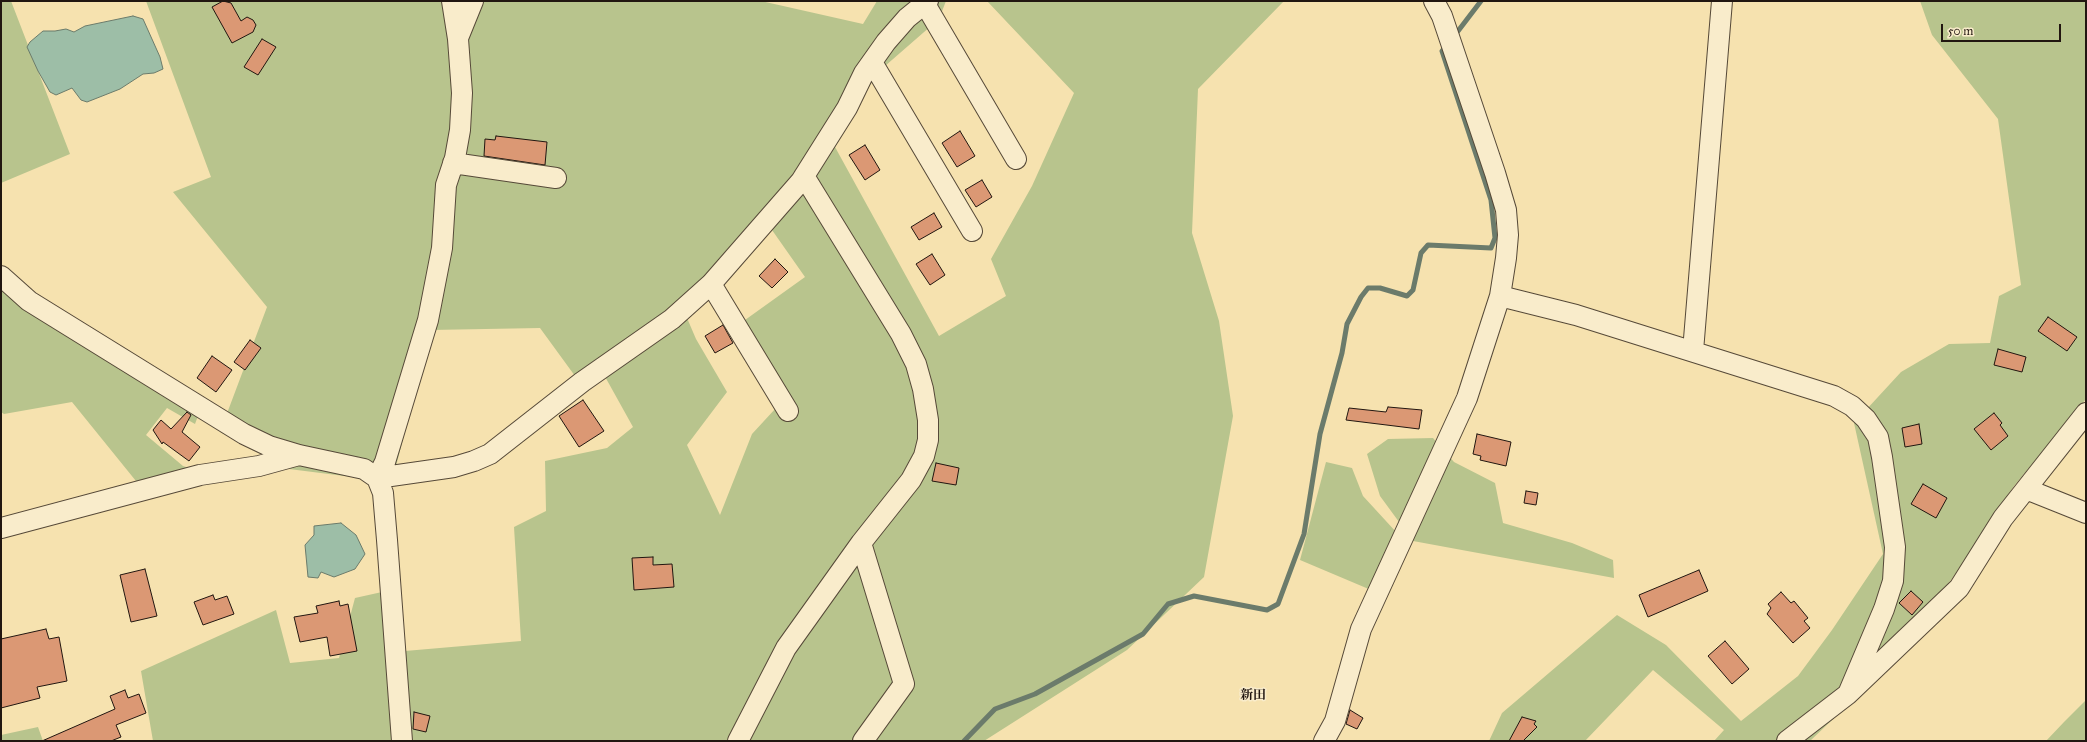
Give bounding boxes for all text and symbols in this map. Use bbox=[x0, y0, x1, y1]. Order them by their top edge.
scale bar bbox=[1943, 16, 2063, 42]
text: 50 m bbox=[1948, 24, 1973, 38]
district label: 新田 bbox=[1240, 688, 1266, 704]

